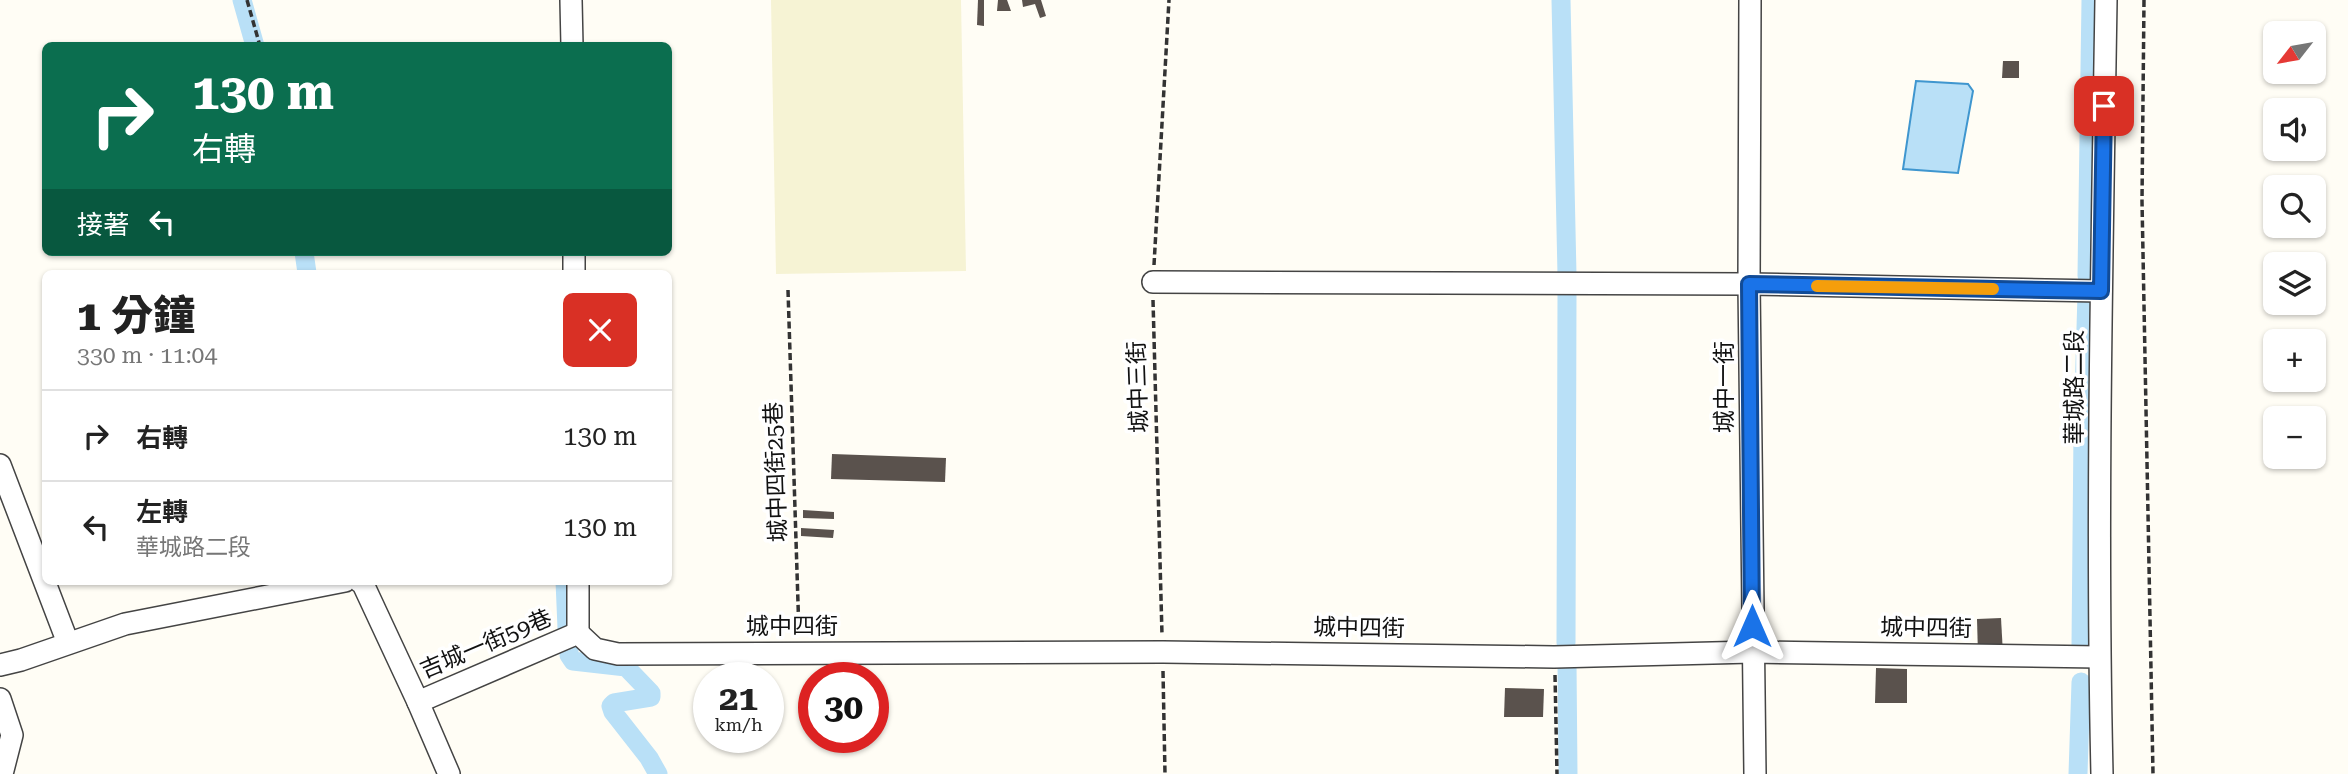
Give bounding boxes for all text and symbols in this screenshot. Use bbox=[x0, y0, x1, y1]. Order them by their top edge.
north arrow bbox=[2263, 21, 2326, 84]
map controls bbox=[2263, 21, 2326, 469]
text: 130 m bbox=[192, 64, 334, 121]
icon: right bbox=[77, 70, 168, 161]
pin bbox=[2074, 76, 2134, 136]
icon: arrive bbox=[2085, 87, 2123, 125]
button: sound bbox=[2263, 98, 2326, 161]
text: 右轉 bbox=[192, 130, 256, 168]
button: search bbox=[2263, 175, 2326, 238]
icon: left bbox=[143, 203, 181, 241]
text: 接著 bbox=[77, 210, 129, 240]
button: layers bbox=[2263, 252, 2326, 315]
text: 1 分鐘 bbox=[77, 291, 195, 340]
button: close bbox=[563, 293, 637, 367]
button: + bbox=[2263, 329, 2326, 392]
street label: 華城路二段 bbox=[2061, 330, 2088, 445]
street label: 城中三街 bbox=[1123, 341, 1153, 433]
street label: 城中一街 bbox=[1711, 341, 1738, 433]
text: 330 m · 11:04 bbox=[77, 342, 217, 369]
street label: 城中四街25巷 bbox=[760, 401, 792, 543]
button: − bbox=[2263, 406, 2326, 469]
icon: right bbox=[77, 417, 115, 455]
text: 130 m bbox=[563, 421, 637, 451]
text: 右轉 bbox=[136, 423, 188, 453]
text: 左轉 bbox=[136, 497, 188, 527]
icon: left bbox=[77, 508, 115, 546]
text: 130 m bbox=[563, 512, 637, 542]
text: 華城路二段 bbox=[136, 534, 251, 561]
position arrow bbox=[1715, 589, 1789, 663]
street label: 吉城一街59巷 bbox=[416, 604, 556, 684]
street label: 城中四街 bbox=[746, 613, 838, 640]
street label: 城中四街 bbox=[1313, 614, 1405, 642]
street label: 城中四街 bbox=[1880, 614, 1972, 642]
speed limit sign: 30 bbox=[798, 662, 889, 753]
text: 21 bbox=[719, 678, 758, 719]
text: km/h bbox=[714, 714, 763, 735]

